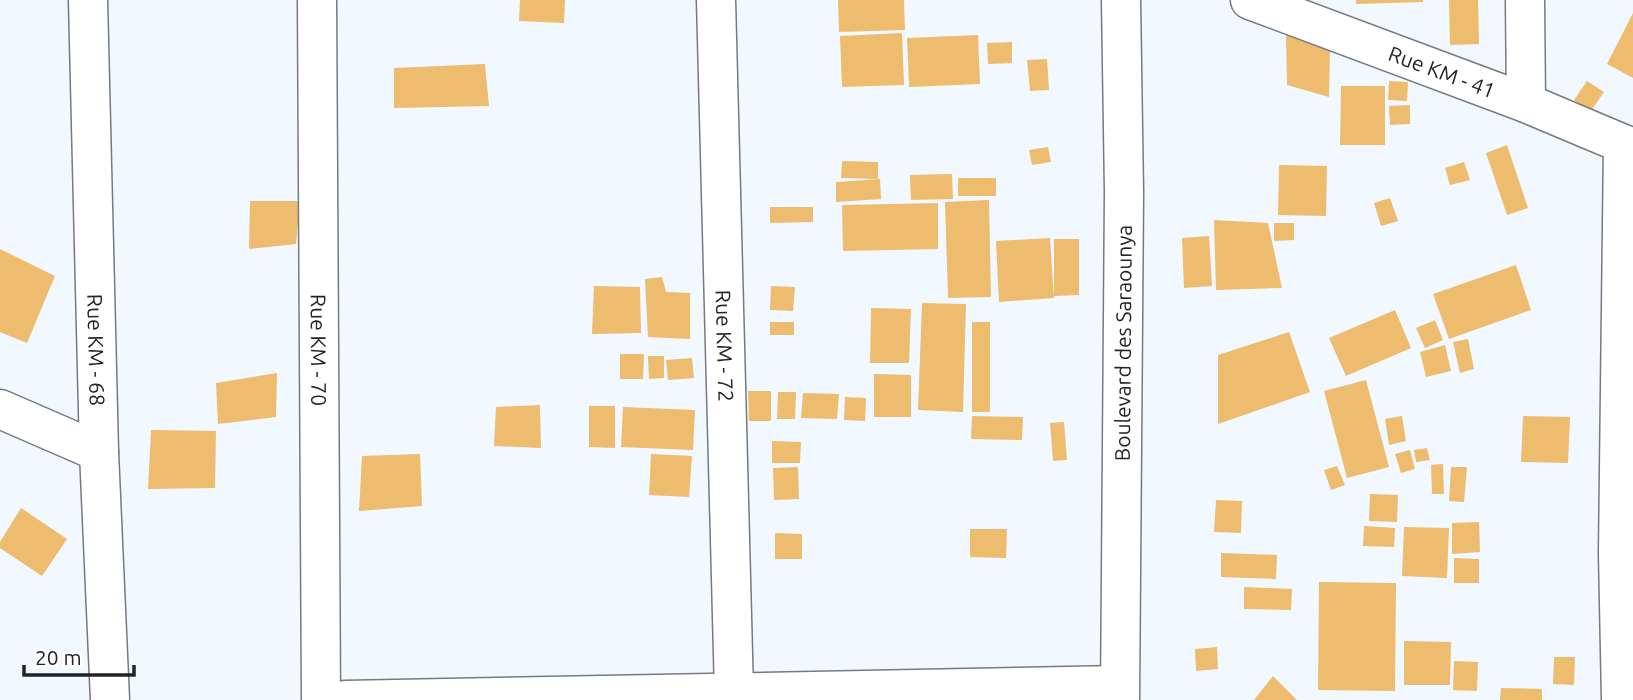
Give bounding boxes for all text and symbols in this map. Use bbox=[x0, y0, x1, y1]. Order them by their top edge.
street label: Rue KM - 41 bbox=[1385, 41, 1499, 102]
street label: Boulevard des Saraounya bbox=[1110, 225, 1136, 461]
street label: Rue KM - 72 bbox=[712, 290, 738, 402]
street label: Rue KM - 68 bbox=[83, 294, 110, 406]
street label: Rue KM - 70 bbox=[307, 294, 331, 406]
scale bar bbox=[24, 634, 135, 678]
text: 20 m bbox=[35, 645, 82, 669]

